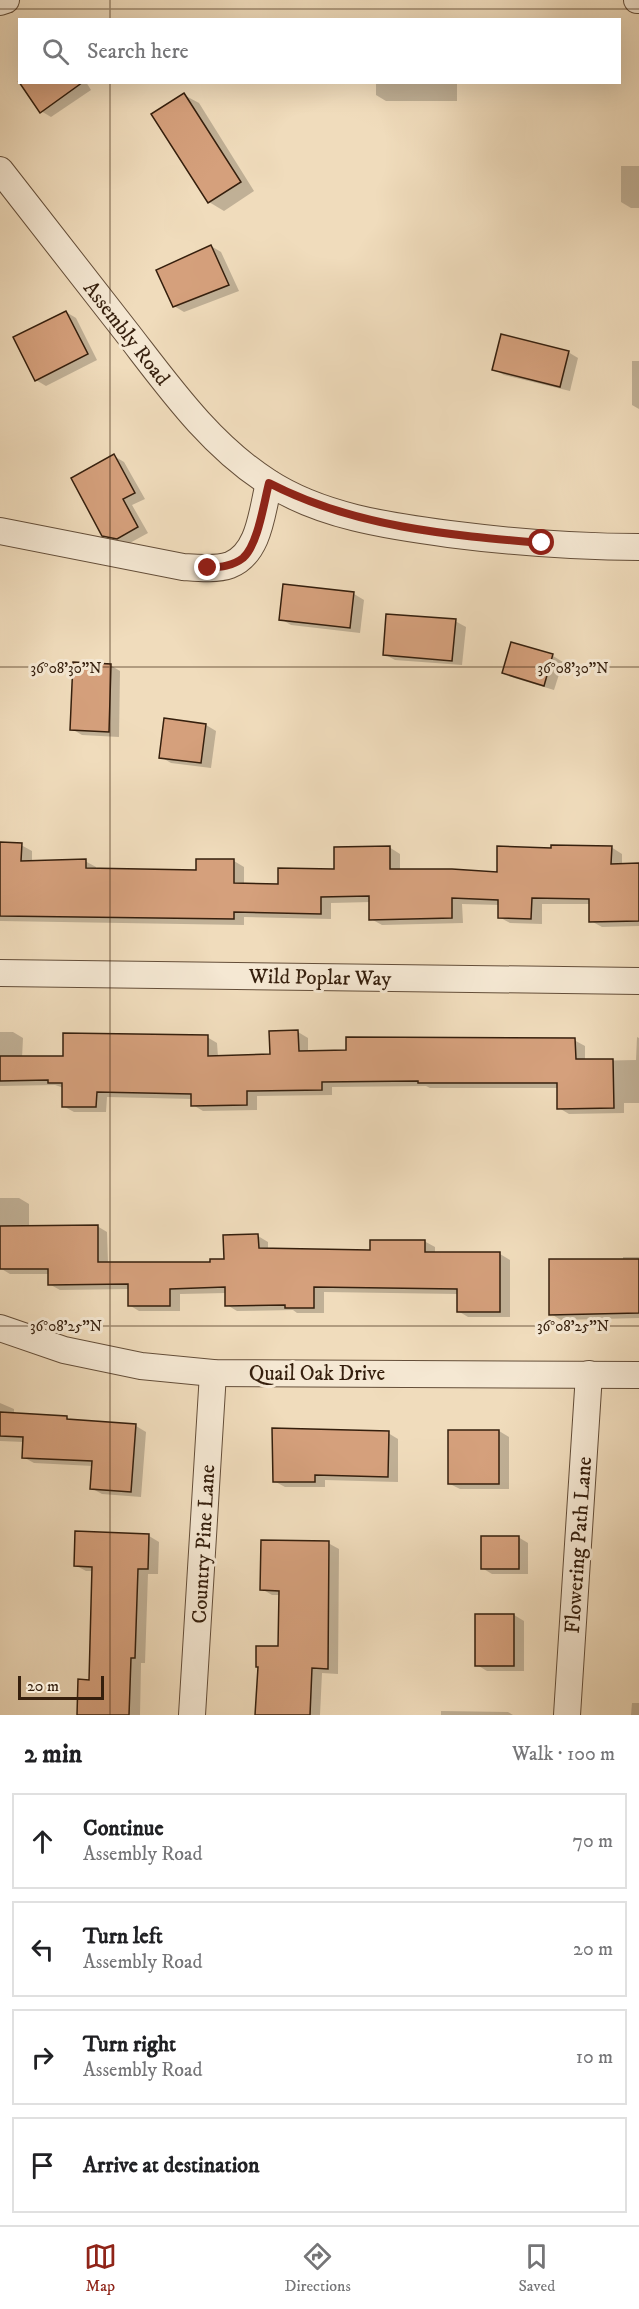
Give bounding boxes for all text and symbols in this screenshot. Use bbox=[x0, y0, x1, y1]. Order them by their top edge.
search box bbox=[18, 18, 621, 84]
icon: search bbox=[39, 35, 72, 68]
text: Search here bbox=[87, 38, 189, 65]
street label: Assembly Road bbox=[77, 276, 175, 391]
route start bbox=[528, 529, 554, 555]
route end bbox=[194, 554, 220, 580]
text: 36°08'30"N bbox=[30, 659, 102, 678]
text: 36°08'30"N bbox=[537, 659, 609, 678]
street label: Wild Poplar Way bbox=[247, 964, 393, 992]
text: 36°08'25"N bbox=[30, 1317, 102, 1336]
text: 36°08'25"N bbox=[537, 1317, 609, 1336]
street label: Quail Oak Drive bbox=[249, 1361, 385, 1387]
street label: Flowering Path Lane bbox=[560, 1455, 598, 1634]
street label: Country Pine Lane bbox=[187, 1463, 221, 1624]
scale bar bbox=[18, 1673, 104, 1700]
text: 20 m bbox=[27, 1676, 59, 1696]
text: 2 min bbox=[24, 1738, 82, 1771]
text: Walk · 100 m bbox=[512, 1742, 615, 1767]
text: Continue bbox=[83, 1815, 164, 1842]
icon: ahead bbox=[26, 1825, 59, 1858]
text: 70 m bbox=[572, 1829, 613, 1854]
text: Assembly Road bbox=[83, 1842, 203, 1867]
text: Turn left bbox=[83, 1923, 163, 1950]
icon: left bbox=[26, 1933, 59, 1966]
text: 20 m bbox=[573, 1937, 613, 1962]
text: Assembly Road bbox=[83, 1950, 203, 1975]
text: Turn right bbox=[83, 2031, 176, 2058]
icon: right bbox=[26, 2041, 59, 2074]
text: 10 m bbox=[576, 2045, 613, 2070]
text: Assembly Road bbox=[83, 2058, 203, 2083]
icon: arrive bbox=[26, 2149, 59, 2182]
text: Arrive at destination bbox=[83, 2152, 260, 2179]
tab: Map bbox=[84, 2240, 117, 2296]
tab: Directions bbox=[284, 2240, 351, 2296]
tab: Saved bbox=[518, 2240, 555, 2296]

